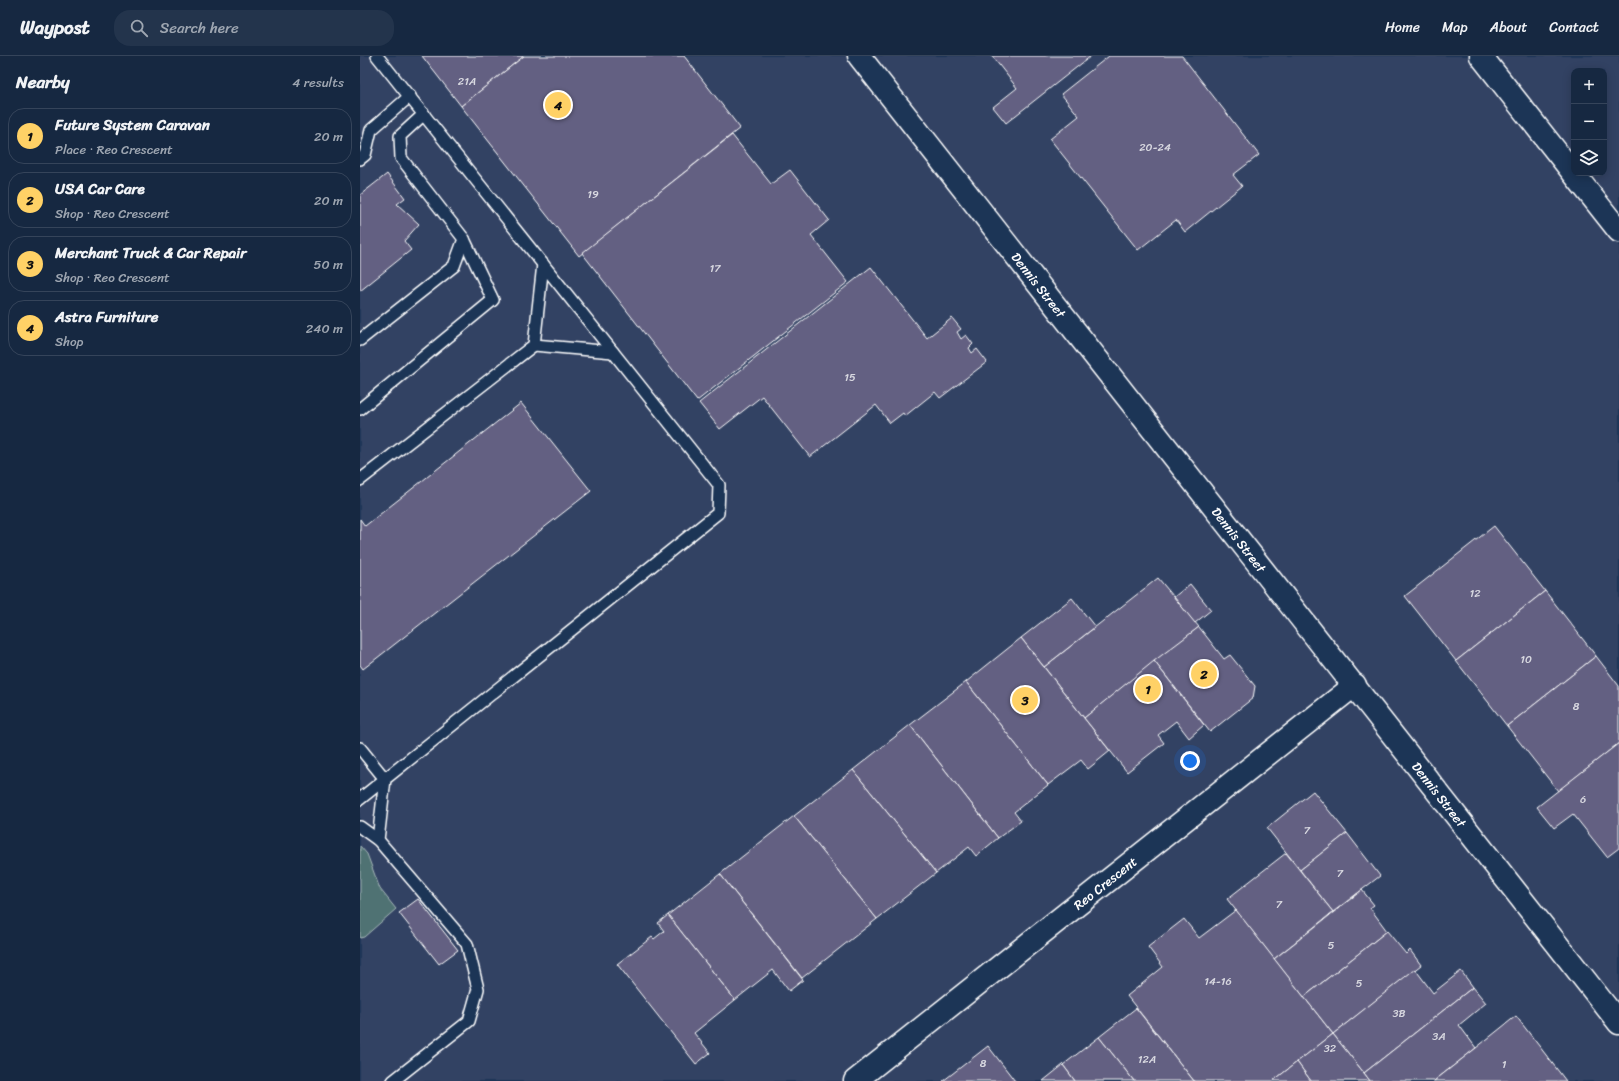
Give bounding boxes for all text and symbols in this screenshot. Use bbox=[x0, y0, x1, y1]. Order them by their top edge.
search box bbox=[114, 10, 394, 46]
text: Waypost bbox=[20, 11, 90, 44]
text: Search here bbox=[160, 15, 239, 41]
text: Home bbox=[1385, 15, 1420, 40]
text: Map bbox=[1442, 15, 1468, 40]
text: About bbox=[1490, 15, 1527, 40]
text: Contact bbox=[1549, 15, 1599, 40]
icon: search bbox=[128, 17, 150, 39]
text: Nearby bbox=[16, 67, 70, 97]
map controls bbox=[1571, 68, 1607, 176]
button: + bbox=[1571, 68, 1607, 104]
text: 4 results bbox=[292, 71, 344, 94]
house number: 21A bbox=[458, 72, 476, 91]
pin: 4 bbox=[545, 90, 571, 120]
button: − bbox=[1571, 104, 1607, 140]
text: Future System Caravan bbox=[55, 112, 210, 138]
text: 1 bbox=[27, 125, 33, 148]
text: 20 m bbox=[314, 125, 343, 148]
text: Place · Reo Crescent bbox=[55, 138, 173, 161]
house number: 20-24 bbox=[1139, 138, 1171, 157]
button: layers bbox=[1571, 140, 1607, 176]
text: USA Car Care bbox=[55, 176, 145, 202]
house number: 19 bbox=[587, 185, 599, 204]
text: 2 bbox=[26, 189, 34, 212]
text: 20 m bbox=[314, 189, 343, 212]
text: Shop · Reo Crescent bbox=[55, 202, 170, 225]
text: Merchant Truck & Car Repair bbox=[55, 240, 246, 266]
street label: Dennis Street bbox=[1005, 247, 1072, 324]
text: 3 bbox=[26, 253, 34, 276]
text: 50 m bbox=[313, 253, 343, 276]
house number: 17 bbox=[710, 259, 721, 278]
text: Shop · Reo Crescent bbox=[55, 266, 170, 289]
text: Astra Furniture bbox=[55, 304, 158, 330]
text: 4 bbox=[26, 317, 34, 340]
text: 240 m bbox=[306, 317, 343, 340]
text: Shop bbox=[55, 330, 83, 353]
house number: 15 bbox=[844, 368, 856, 387]
street label: Dennis Street bbox=[1205, 502, 1272, 578]
house number: 12 bbox=[1469, 584, 1481, 603]
house number: 10 bbox=[1520, 650, 1532, 669]
pin: 2 bbox=[1191, 659, 1217, 689]
pin: 1 bbox=[1135, 674, 1161, 704]
pin: 3 bbox=[1012, 685, 1038, 715]
house number: 8 bbox=[1573, 697, 1580, 716]
your location bbox=[1180, 751, 1200, 771]
street label: Dennis Street bbox=[1406, 757, 1473, 833]
house number: 6 bbox=[1580, 790, 1586, 809]
house number: 7 bbox=[1304, 821, 1311, 840]
street label: Reo Crescent bbox=[1068, 850, 1143, 916]
house number: 7 bbox=[1337, 864, 1344, 883]
house number: 7 bbox=[1276, 895, 1283, 914]
house number: 5 bbox=[1328, 936, 1335, 955]
house number: 14-16 bbox=[1204, 972, 1232, 991]
house number: 5 bbox=[1356, 974, 1363, 993]
house number: 3B bbox=[1393, 1004, 1406, 1023]
house number: 3A bbox=[1432, 1027, 1446, 1046]
house number: 32 bbox=[1324, 1039, 1337, 1058]
house number: 12A bbox=[1138, 1050, 1156, 1069]
house number: 8 bbox=[980, 1054, 987, 1073]
house number: 1 bbox=[1502, 1055, 1507, 1074]

